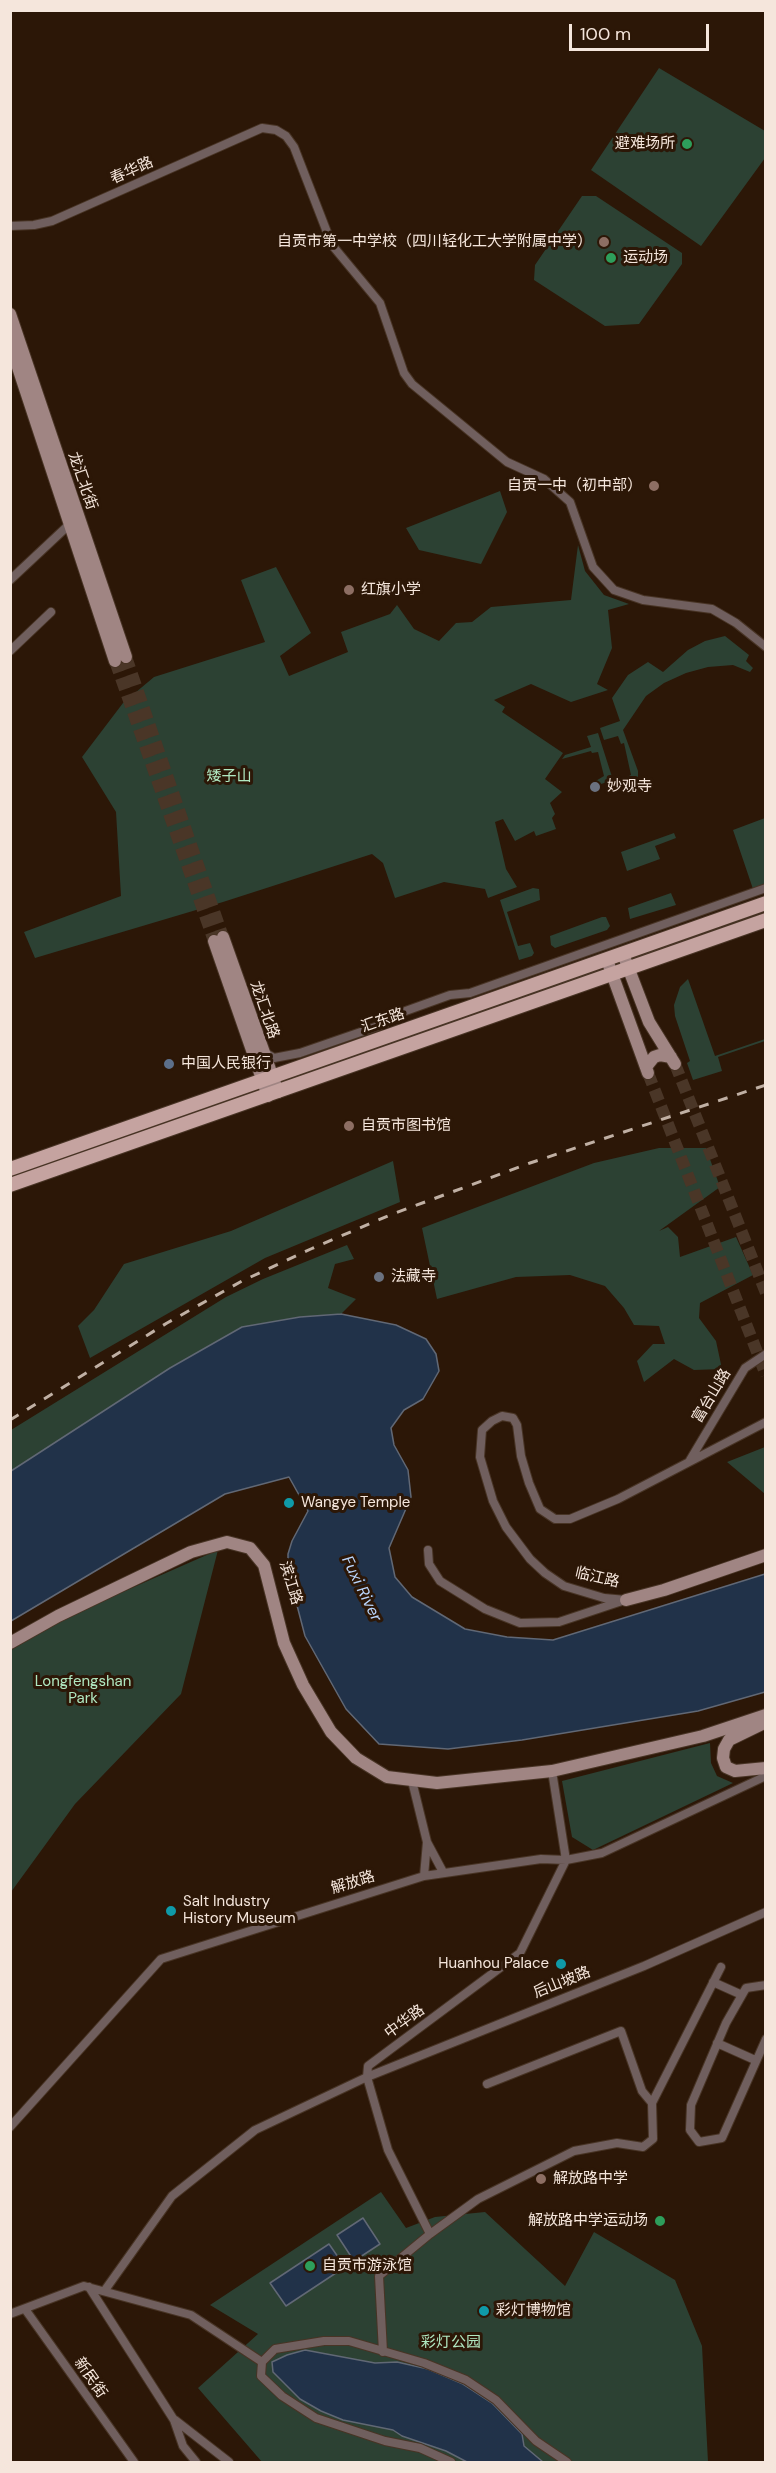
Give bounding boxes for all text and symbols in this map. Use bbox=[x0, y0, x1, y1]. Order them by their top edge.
scale bar bbox=[572, 12, 712, 50]
text: 100 m bbox=[580, 22, 631, 46]
place label: 避难场所 bbox=[615, 135, 675, 153]
marker: 避难场所 bbox=[680, 137, 694, 151]
street label: 春华路 bbox=[108, 154, 156, 188]
place label: 自贡市第一中学校（四川轻化工大学附属中学） bbox=[277, 233, 592, 251]
marker: 自贡市第一中学校（四川轻化工大学附属中学） bbox=[597, 235, 611, 249]
place label: 运动场 bbox=[623, 249, 668, 267]
marker: 运动场 bbox=[604, 251, 618, 265]
street label: 龙汇北街 bbox=[64, 450, 100, 512]
place label: 自贡一中（初中部） bbox=[507, 477, 642, 495]
marker: 自贡一中（初中部） bbox=[647, 479, 661, 493]
place label: 红旗小学 bbox=[361, 581, 421, 599]
marker: 红旗小学 bbox=[342, 583, 356, 597]
park label: 矮子山 bbox=[207, 768, 251, 786]
place label: 妙观寺 bbox=[607, 778, 652, 796]
marker: 妙观寺 bbox=[588, 780, 602, 794]
street label: 龙汇北路 bbox=[246, 979, 282, 1041]
street label: 汇东路 bbox=[359, 1005, 407, 1037]
place label: 中国人民银行 bbox=[181, 1055, 271, 1073]
marker: 中国人民银行 bbox=[162, 1057, 176, 1071]
place label: 自贡市图书馆 bbox=[361, 1117, 451, 1135]
marker: 自贡市图书馆 bbox=[342, 1119, 356, 1133]
place label: 法藏寺 bbox=[391, 1268, 436, 1286]
marker: 法藏寺 bbox=[372, 1270, 386, 1284]
street label: 富台山路 bbox=[689, 1366, 735, 1426]
place label: Wangye Temple bbox=[301, 1494, 410, 1512]
marker: Wangye Temple bbox=[282, 1496, 296, 1510]
water label: Fuxi River bbox=[337, 1553, 385, 1625]
street label: 滨江路 bbox=[275, 1559, 305, 1607]
street label: 临江路 bbox=[573, 1564, 621, 1592]
park label: Longfengshan Park bbox=[35, 1673, 131, 1708]
street label: 解放路 bbox=[329, 1868, 377, 1898]
place label: Salt Industry History Museum bbox=[183, 1893, 296, 1928]
marker: Salt Industry History Museum bbox=[164, 1904, 178, 1918]
place label: Huanhou Palace bbox=[438, 1955, 549, 1973]
marker: Huanhou Palace bbox=[554, 1957, 568, 1971]
street label: 后山坡路 bbox=[531, 1963, 593, 2003]
street label: 中华路 bbox=[382, 2001, 428, 2043]
place label: 解放路中学 bbox=[553, 2170, 628, 2188]
marker: 解放路中学 bbox=[534, 2172, 548, 2186]
place label: 解放路中学运动场 bbox=[528, 2212, 648, 2230]
marker: 解放路中学运动场 bbox=[653, 2214, 667, 2228]
place label: 自贡市游泳馆 bbox=[322, 2257, 412, 2275]
marker: 自贡市游泳馆 bbox=[303, 2259, 317, 2273]
place label: 彩灯博物馆 bbox=[496, 2302, 571, 2320]
marker: 彩灯博物馆 bbox=[477, 2304, 491, 2318]
park label: 彩灯公园 bbox=[421, 2334, 481, 2352]
street label: 新民街 bbox=[70, 2354, 110, 2402]

